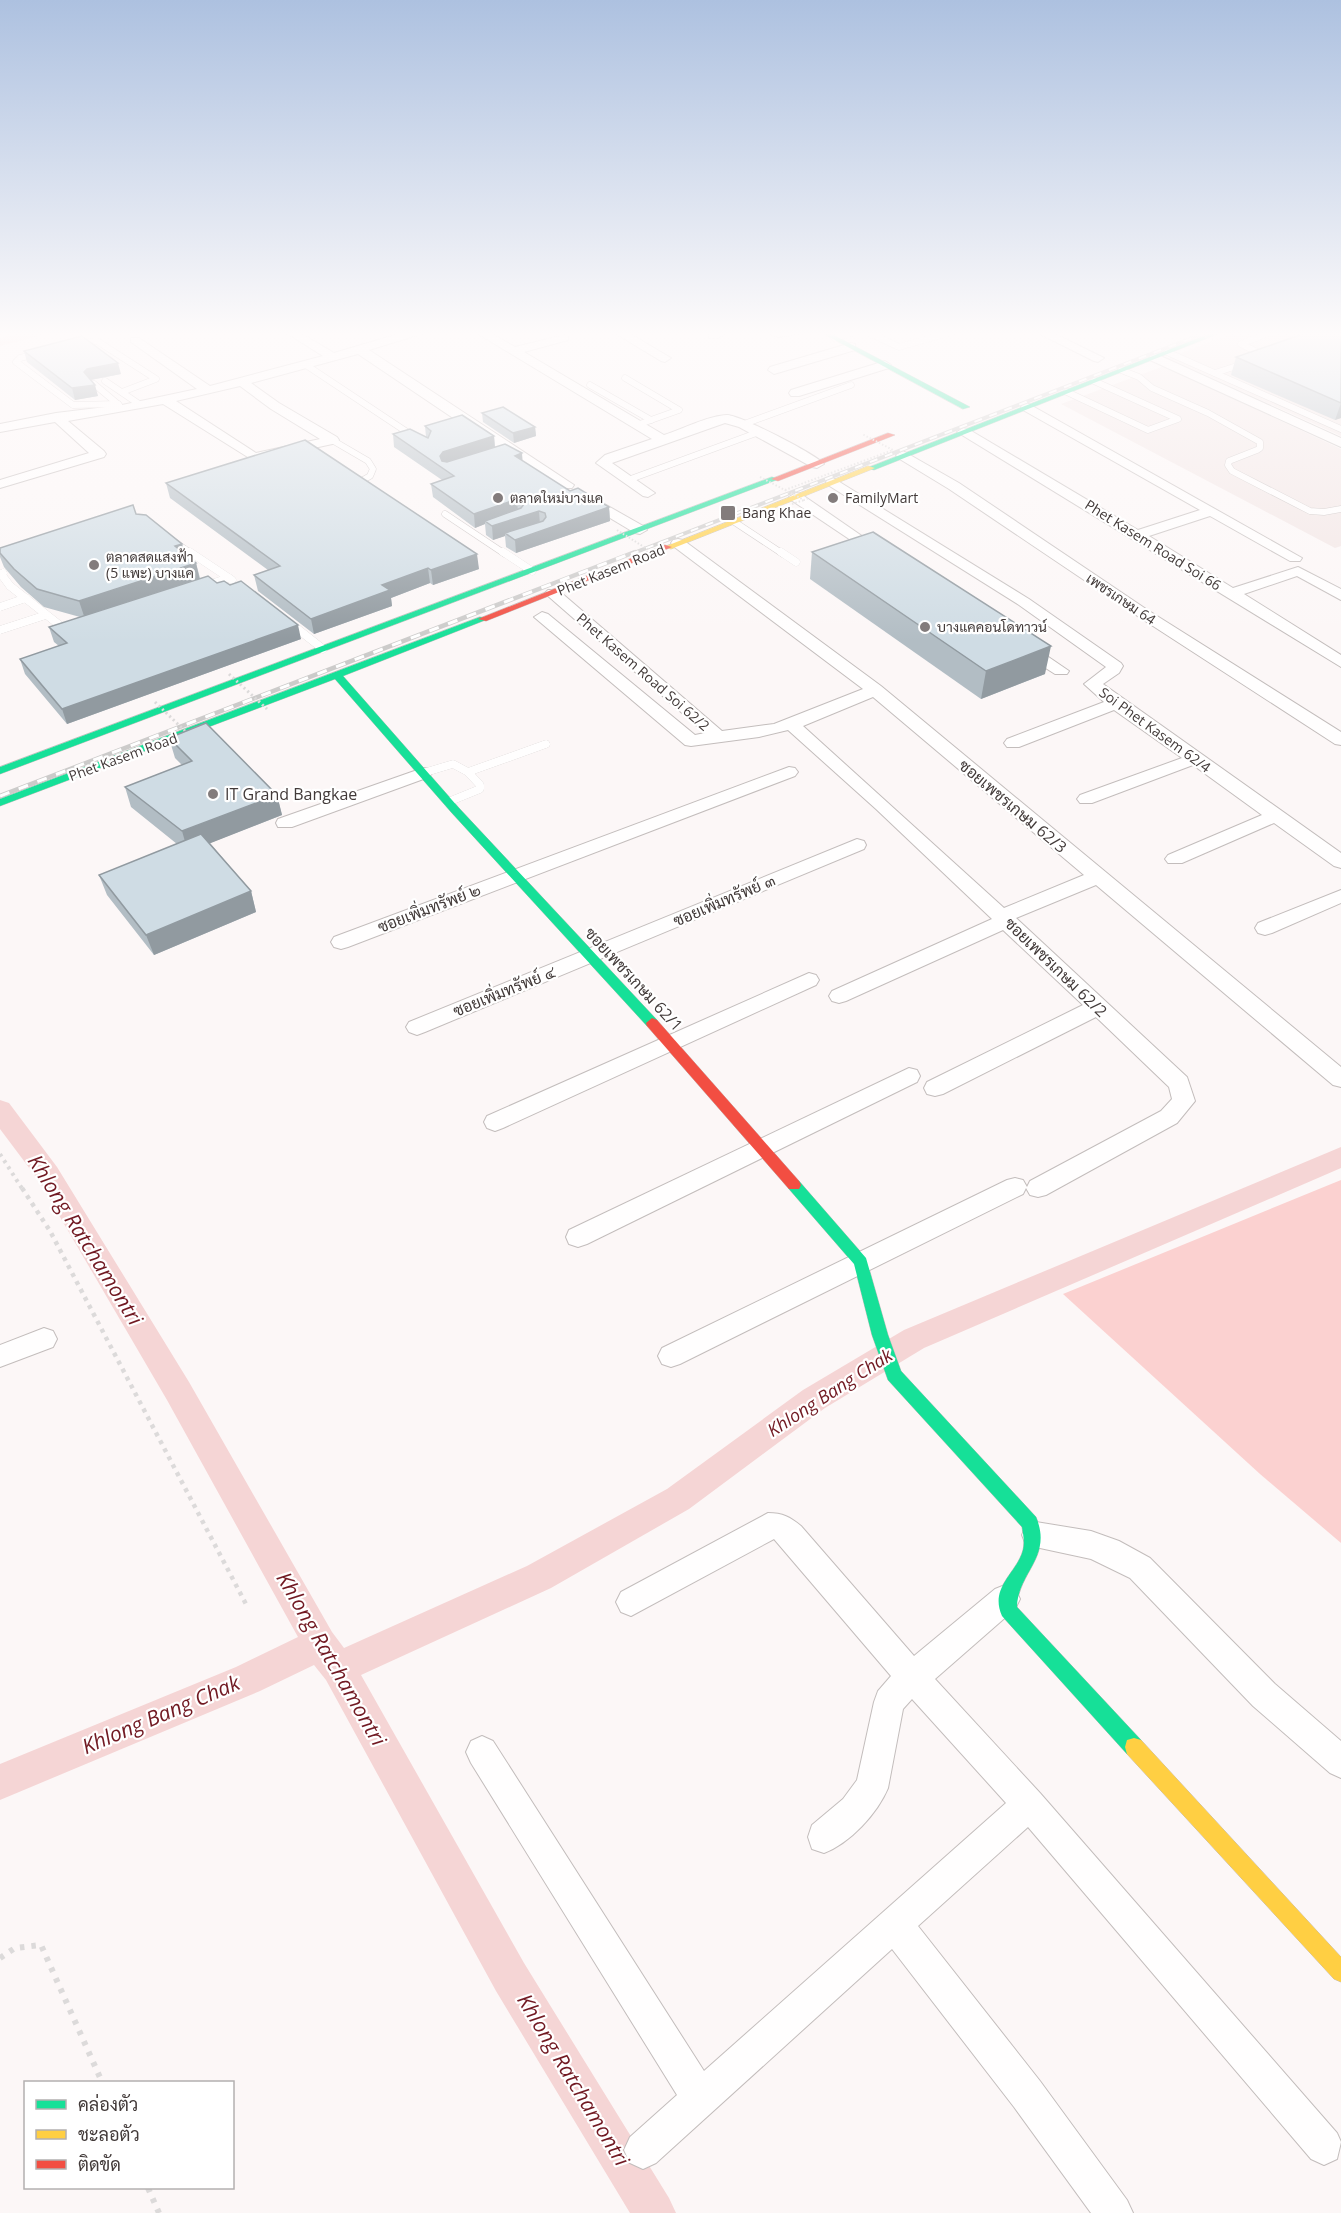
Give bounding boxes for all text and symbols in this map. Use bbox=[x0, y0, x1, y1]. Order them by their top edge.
place label: ตลาดใหม่บางแค bbox=[510, 488, 603, 507]
place label: FamilyMart bbox=[845, 488, 918, 507]
marker: ตลาดใหม่บางแค bbox=[491, 491, 505, 505]
marker: FamilyMart bbox=[826, 491, 840, 505]
street label: Phet Kasem Road Soi 66 bbox=[1082, 495, 1225, 594]
place label: Bang Khae bbox=[742, 503, 812, 522]
marker: Bang Khae bbox=[719, 504, 737, 522]
street label: Phet Kasem Road bbox=[554, 539, 667, 600]
place label: ตลาดสดแสงฟ้า (5 แพะ) บางแค bbox=[106, 547, 194, 582]
marker: ตลาดสดแสงฟ้า (5 แพะ) บางแค bbox=[87, 558, 101, 572]
street label: เพชรเกษม 64 bbox=[1083, 568, 1160, 629]
street label: Phet Kasem Road Soi 62/2 bbox=[573, 609, 714, 735]
place label: บางแคคอนโดทาวน์ bbox=[937, 617, 1047, 636]
marker: บางแคคอนโดทาวน์ bbox=[918, 620, 932, 634]
street label: Soi Phet Kasem 62/4 bbox=[1096, 683, 1215, 776]
street label: Phet Kasem Road bbox=[66, 728, 180, 785]
street label: ซอยเพชรเกษม 62/3 bbox=[954, 754, 1072, 858]
place label: IT Grand Bangkae bbox=[225, 783, 357, 805]
marker: IT Grand Bangkae bbox=[206, 787, 220, 801]
street label: ซอยเพิ่มทรัพย์ ๓ bbox=[669, 867, 778, 931]
street label: ซอยเพิ่มทรัพย์ ๒ bbox=[373, 876, 484, 938]
street label: ซอยเพชรเกษม 62/2 bbox=[1000, 912, 1112, 1022]
street label: ซอยเพชรเกษม 62/1 bbox=[580, 922, 688, 1036]
street label: ซอยเพิ่มทรัพย์ ๔ bbox=[449, 958, 560, 1022]
water label: Khlong Ratchamontri bbox=[22, 1149, 150, 1331]
water label: Khlong Bang Chak bbox=[762, 1342, 898, 1442]
water label: Khlong Ratchamontri bbox=[271, 1566, 393, 1751]
water label: Khlong Bang Chak bbox=[77, 1668, 245, 1760]
water label: Khlong Ratchamontri bbox=[511, 1988, 637, 2171]
legend bbox=[24, 2081, 234, 2189]
text: คล่องตัว bbox=[78, 2092, 138, 2116]
text: ชะลอตัว bbox=[78, 2122, 140, 2146]
text: ติดขัด bbox=[78, 2152, 121, 2176]

